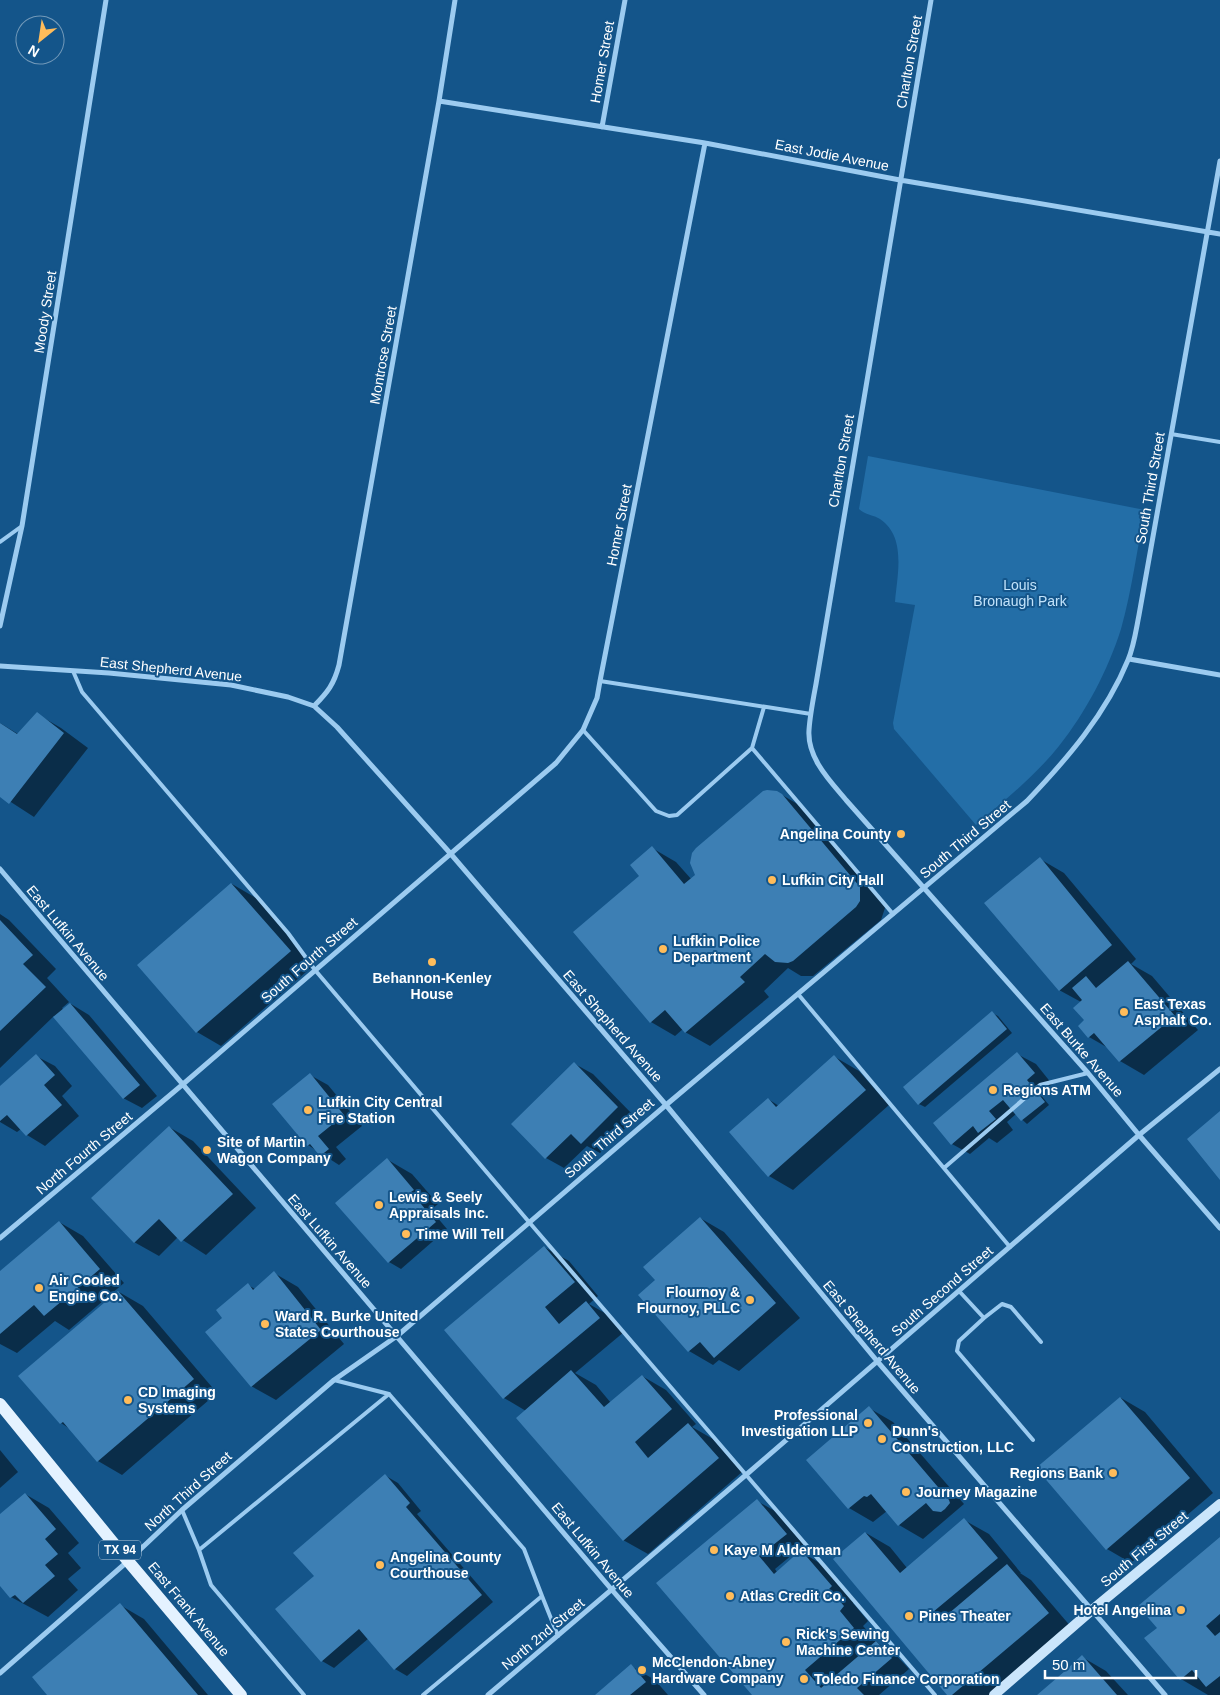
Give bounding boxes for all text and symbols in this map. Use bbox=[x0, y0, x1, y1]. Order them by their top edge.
street label: Charlton Street bbox=[893, 14, 925, 110]
north arrow bbox=[15, 15, 65, 65]
street label: Homer Street bbox=[587, 20, 617, 104]
text: N bbox=[25, 42, 42, 61]
street label: East Jodie Avenue bbox=[774, 136, 891, 174]
street label: Moody Street bbox=[31, 270, 59, 354]
street label: Montrose Street bbox=[366, 304, 400, 405]
street label: Charlton Street bbox=[825, 413, 857, 509]
street label: South Third Street bbox=[1132, 431, 1168, 545]
street label: Homer Street bbox=[603, 483, 635, 567]
park label: Louis Bronaugh Park bbox=[973, 577, 1068, 609]
street label: East Shepherd Avenue bbox=[99, 654, 243, 684]
street label: South Third Street bbox=[916, 796, 1014, 882]
place label: Angelina County bbox=[780, 826, 891, 842]
marker: Angelina County bbox=[895, 828, 907, 840]
place label: Lufkin City Hall bbox=[782, 872, 884, 888]
marker: Lufkin City Hall bbox=[766, 874, 778, 886]
street label: East Lufkin Avenue bbox=[23, 882, 113, 984]
street label: South Fourth Street bbox=[258, 914, 360, 1006]
place label: Lufkin Police Department bbox=[673, 933, 760, 965]
marker: Lufkin Police Department bbox=[657, 943, 669, 955]
marker: Behannon-Kenley House bbox=[426, 956, 438, 968]
street label: East Shepherd Avenue bbox=[560, 967, 666, 1085]
place label: Behannon-Kenley House bbox=[372, 970, 492, 1002]
place label: East Texas Asphalt Co. bbox=[1134, 996, 1212, 1028]
street label: East Burke Avenue bbox=[1037, 1000, 1127, 1100]
marker: East Texas Asphalt Co. bbox=[1118, 1006, 1130, 1018]
place label: Regions ATM bbox=[1003, 1082, 1091, 1098]
marker: Regions ATM bbox=[987, 1084, 999, 1096]
place label: Lufkin City Central Fire Station bbox=[318, 1094, 442, 1126]
street label: South Third Street bbox=[561, 1095, 657, 1181]
marker: Lufkin City Central Fire Station bbox=[302, 1104, 314, 1116]
street label: North Fourth Street bbox=[33, 1108, 135, 1198]
place label: Site of Martin Wagon Company bbox=[217, 1134, 331, 1166]
marker: Site of Martin Wagon Company bbox=[201, 1144, 213, 1156]
place label: Lewis & Seely Appraisals Inc. bbox=[389, 1189, 489, 1221]
street label: East Lufkin Avenue bbox=[285, 1191, 375, 1292]
marker: Lewis & Seely Appraisals Inc. bbox=[373, 1199, 385, 1211]
place label: Time Will Tell bbox=[416, 1226, 504, 1242]
marker: Time Will Tell bbox=[400, 1228, 412, 1240]
street label: South Second Street bbox=[888, 1243, 996, 1339]
place label: Air Cooled Engine Co. bbox=[49, 1272, 122, 1304]
street label: East Shepherd Avenue bbox=[820, 1277, 924, 1397]
marker: Air Cooled Engine Co. bbox=[33, 1282, 45, 1294]
place label: Flournoy & Flournoy, PLLC bbox=[637, 1284, 740, 1316]
marker: Flournoy & Flournoy, PLLC bbox=[744, 1294, 756, 1306]
place label: Ward R. Burke United States Courthouse bbox=[275, 1308, 418, 1340]
marker: Ward R. Burke United States Courthouse bbox=[259, 1318, 271, 1330]
place label: CD Imaging Systems bbox=[138, 1384, 216, 1416]
marker: CD Imaging Systems bbox=[122, 1394, 134, 1406]
place label: Professional Investigation LLP bbox=[741, 1407, 858, 1439]
marker: Professional Investigation LLP bbox=[862, 1417, 874, 1429]
place label: Dunn's Construction, LLC bbox=[892, 1423, 1014, 1455]
marker: Dunn's Construction, LLC bbox=[876, 1433, 888, 1445]
street label: North Third Street bbox=[141, 1448, 235, 1534]
place label: Regions Bank bbox=[1010, 1465, 1103, 1481]
marker: Regions Bank bbox=[1107, 1467, 1119, 1479]
place label: Journey Magazine bbox=[916, 1484, 1038, 1500]
marker: Journey Magazine bbox=[900, 1486, 912, 1498]
street label: East Lufkin Avenue bbox=[548, 1499, 638, 1601]
street label: South First Street bbox=[1097, 1508, 1191, 1590]
road number: TX 94 bbox=[99, 1540, 141, 1560]
place label: Kaye M Alderman bbox=[724, 1542, 841, 1558]
marker: Kaye M Alderman bbox=[708, 1544, 720, 1556]
place label: Angelina County Courthouse bbox=[390, 1549, 501, 1581]
street label: East Frank Avenue bbox=[145, 1559, 233, 1660]
marker: Angelina County Courthouse bbox=[374, 1559, 386, 1571]
place label: Atlas Credit Co. bbox=[740, 1588, 845, 1604]
marker: Atlas Credit Co. bbox=[724, 1590, 736, 1602]
street label: North 2nd Street bbox=[499, 1595, 588, 1673]
place label: Hotel Angelina bbox=[1074, 1602, 1171, 1618]
marker: Hotel Angelina bbox=[1175, 1604, 1187, 1616]
place label: Pines Theater bbox=[919, 1608, 1011, 1624]
marker: Pines Theater bbox=[903, 1610, 915, 1622]
place label: Rick's Sewing Machine Center bbox=[796, 1626, 901, 1658]
marker: Rick's Sewing Machine Center bbox=[780, 1636, 792, 1648]
scale bar bbox=[1045, 1648, 1196, 1680]
place label: McClendon-Abney Hardware Company bbox=[652, 1654, 784, 1686]
text: 50 m bbox=[1052, 1656, 1085, 1673]
marker: McClendon-Abney Hardware Company bbox=[636, 1664, 648, 1676]
place label: Toledo Finance Corporation bbox=[814, 1671, 1000, 1687]
marker: Toledo Finance Corporation bbox=[798, 1673, 810, 1685]

